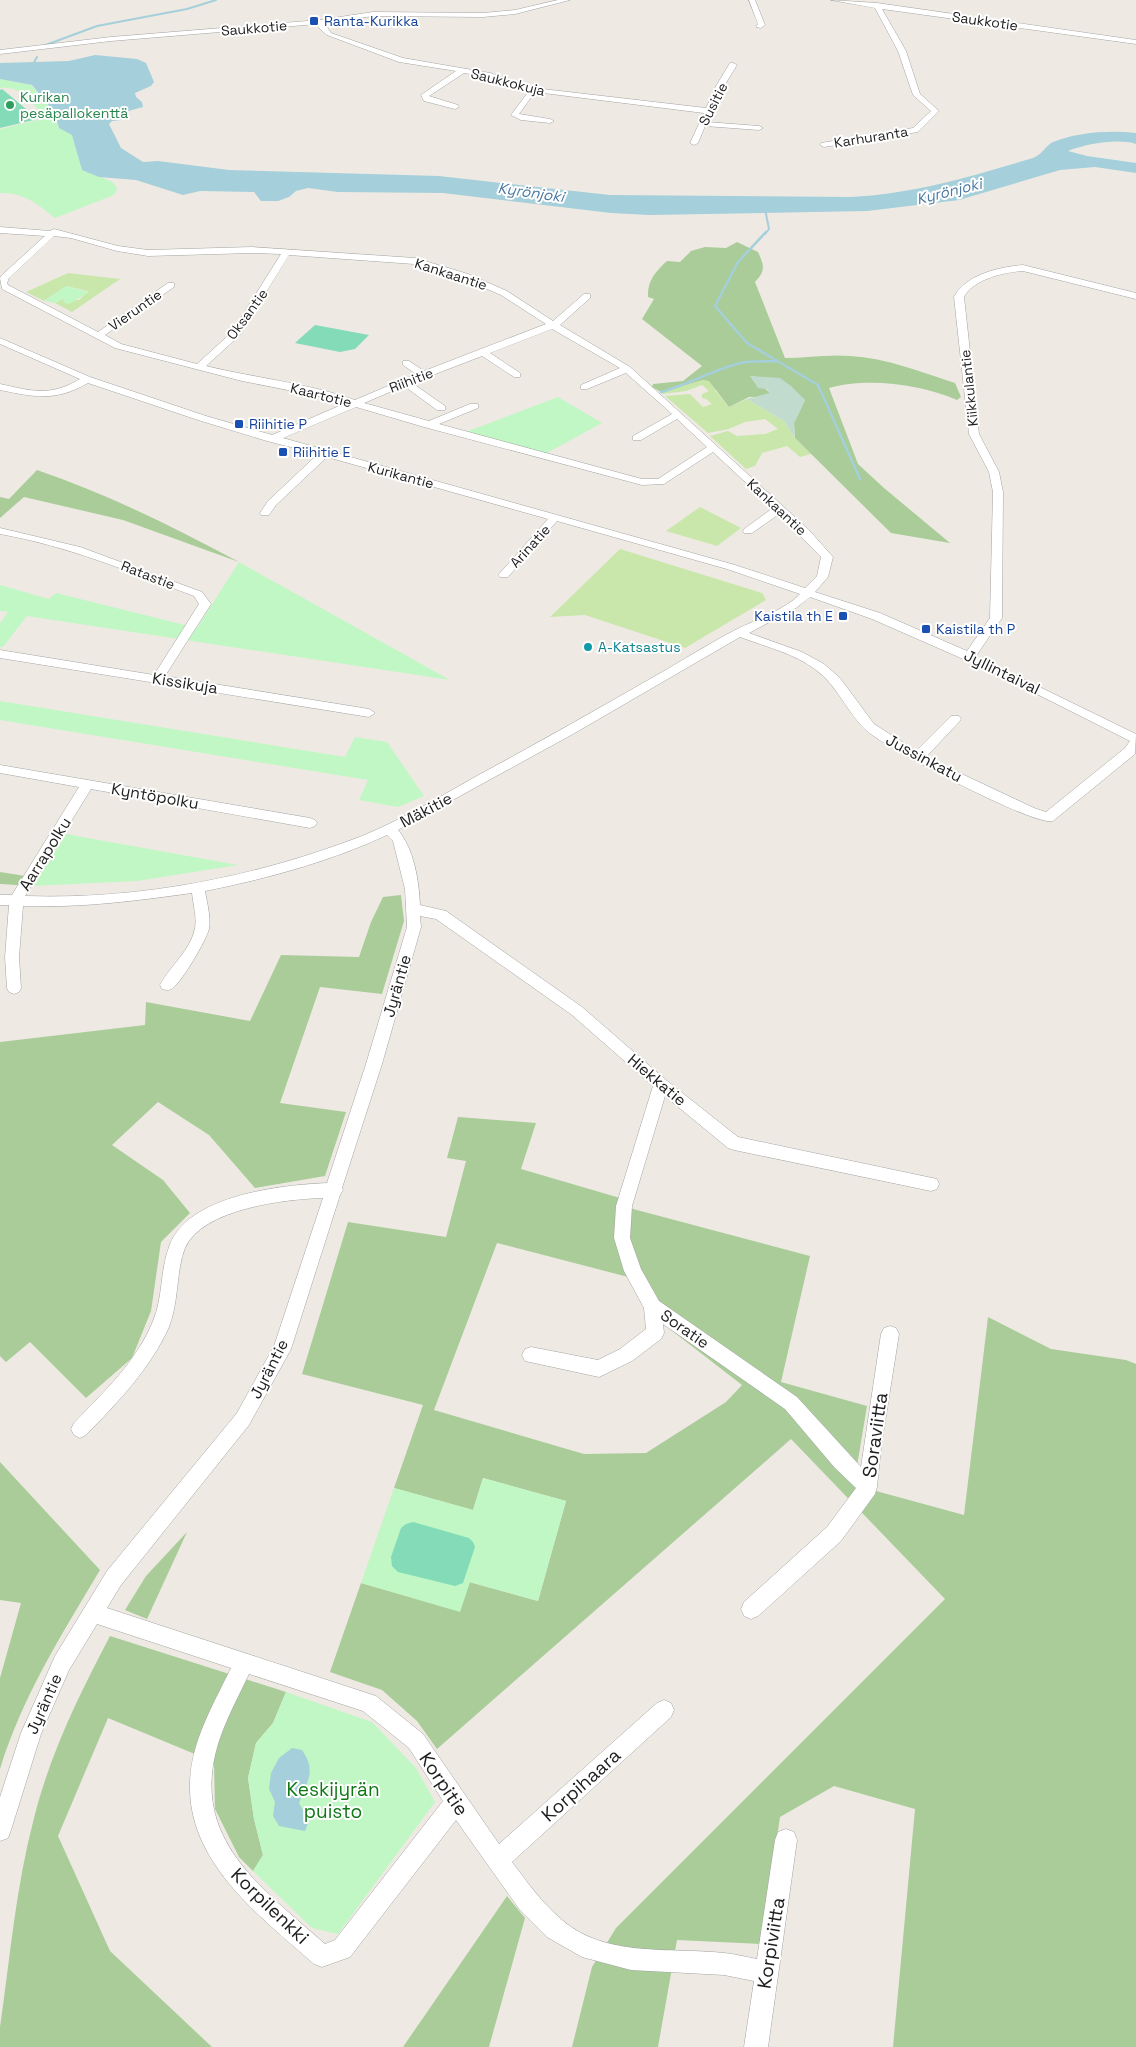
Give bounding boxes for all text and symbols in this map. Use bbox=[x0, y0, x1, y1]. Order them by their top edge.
street label: Saukkotie bbox=[951, 7, 1019, 35]
place label: Ranta-Kurikka bbox=[324, 12, 419, 30]
marker: Ranta-Kurikka bbox=[308, 15, 320, 27]
street label: Saukkotie bbox=[220, 16, 288, 40]
street label: Saukkokuja bbox=[469, 64, 547, 100]
street label: Susitie bbox=[695, 79, 731, 129]
place label: Kurikan pesäpallokenttä bbox=[20, 88, 128, 122]
marker: Kurikan pesäpallokenttä bbox=[4, 99, 16, 111]
street label: Karhuranta bbox=[833, 122, 909, 152]
water label: Kyrönjoki bbox=[914, 173, 986, 208]
water label: Kyrönjoki bbox=[497, 178, 568, 206]
street label: Kankaantie bbox=[412, 254, 490, 294]
street label: Vieruntie bbox=[105, 285, 165, 335]
street label: Oksantie bbox=[222, 285, 272, 343]
street label: Kiikkulantie bbox=[956, 349, 982, 427]
street label: Riihitie bbox=[386, 363, 436, 397]
street label: Kaartotie bbox=[288, 379, 354, 411]
place label: Riihitie P bbox=[249, 415, 307, 433]
marker: Riihitie P bbox=[233, 418, 245, 430]
place label: Riihitie E bbox=[293, 443, 350, 461]
marker: Riihitie E bbox=[277, 446, 289, 458]
street label: Kurikantie bbox=[366, 458, 436, 492]
street label: Kankaantie bbox=[743, 475, 811, 539]
street label: Arinatie bbox=[506, 521, 554, 571]
street label: Ratastie bbox=[119, 557, 177, 593]
place label: Kaistila th E bbox=[754, 607, 833, 625]
marker: Kaistila th E bbox=[837, 610, 849, 622]
place label: Kaistila th P bbox=[936, 620, 1015, 638]
marker: Kaistila th P bbox=[920, 623, 932, 635]
place label: A-Katsastus bbox=[598, 638, 681, 656]
marker: A-Katsastus bbox=[582, 641, 594, 653]
street label: Jyllintaival bbox=[960, 645, 1044, 699]
street label: Kissikuja bbox=[151, 667, 219, 699]
street label: Jussinkatu bbox=[882, 729, 966, 787]
street label: Kyntöpolku bbox=[110, 778, 200, 814]
street label: Mäkitie bbox=[396, 788, 456, 832]
street label: Aarrapolku bbox=[14, 813, 76, 895]
street label: Jyräntie bbox=[378, 952, 416, 1020]
street label: Hiekkatie bbox=[623, 1049, 691, 1111]
street label: Soratie bbox=[656, 1305, 714, 1353]
street label: Jyräntie bbox=[245, 1336, 293, 1402]
street label: Soraviitta bbox=[857, 1391, 893, 1479]
street label: Jyräntie bbox=[21, 1670, 67, 1738]
street label: Korpihaara bbox=[536, 1743, 626, 1827]
street label: Korpitie bbox=[414, 1747, 474, 1821]
park label: Keskijyrän puisto bbox=[286, 1777, 380, 1824]
street label: Korpilenkki bbox=[225, 1862, 315, 1950]
street label: Korpiviitta bbox=[751, 1895, 791, 1991]

